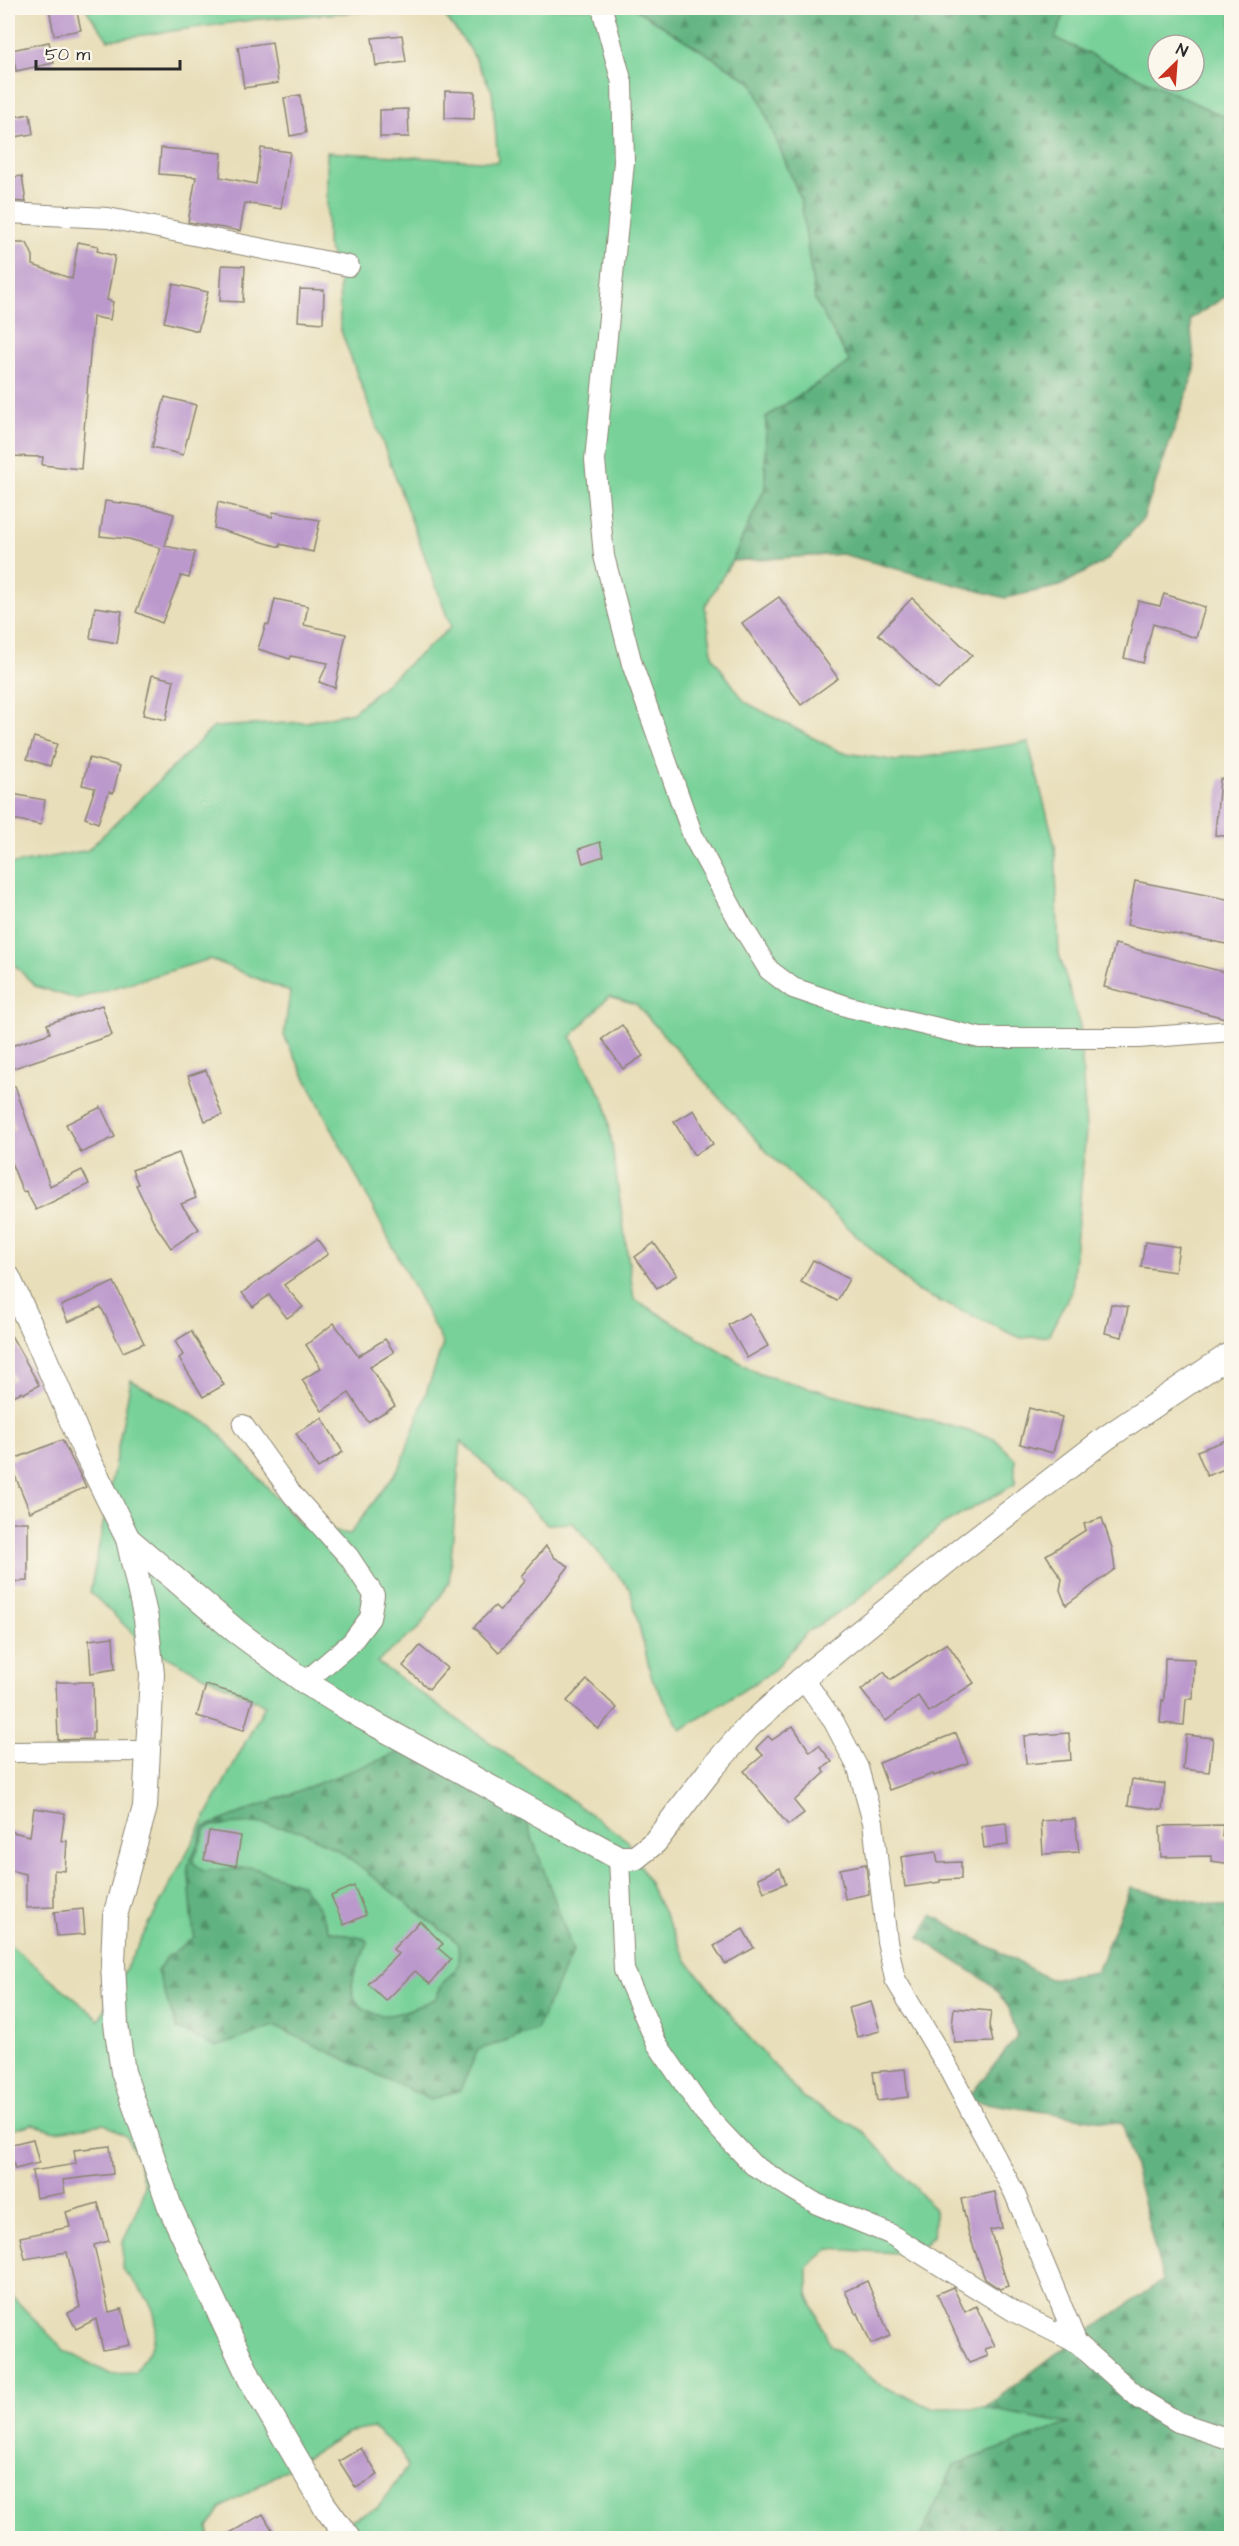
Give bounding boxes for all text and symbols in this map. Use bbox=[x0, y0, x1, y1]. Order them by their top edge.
scale bar bbox=[36, 33, 180, 71]
north arrow bbox=[1146, 33, 1206, 93]
text: N bbox=[1173, 38, 1191, 62]
text: 50 m bbox=[45, 42, 90, 67]

